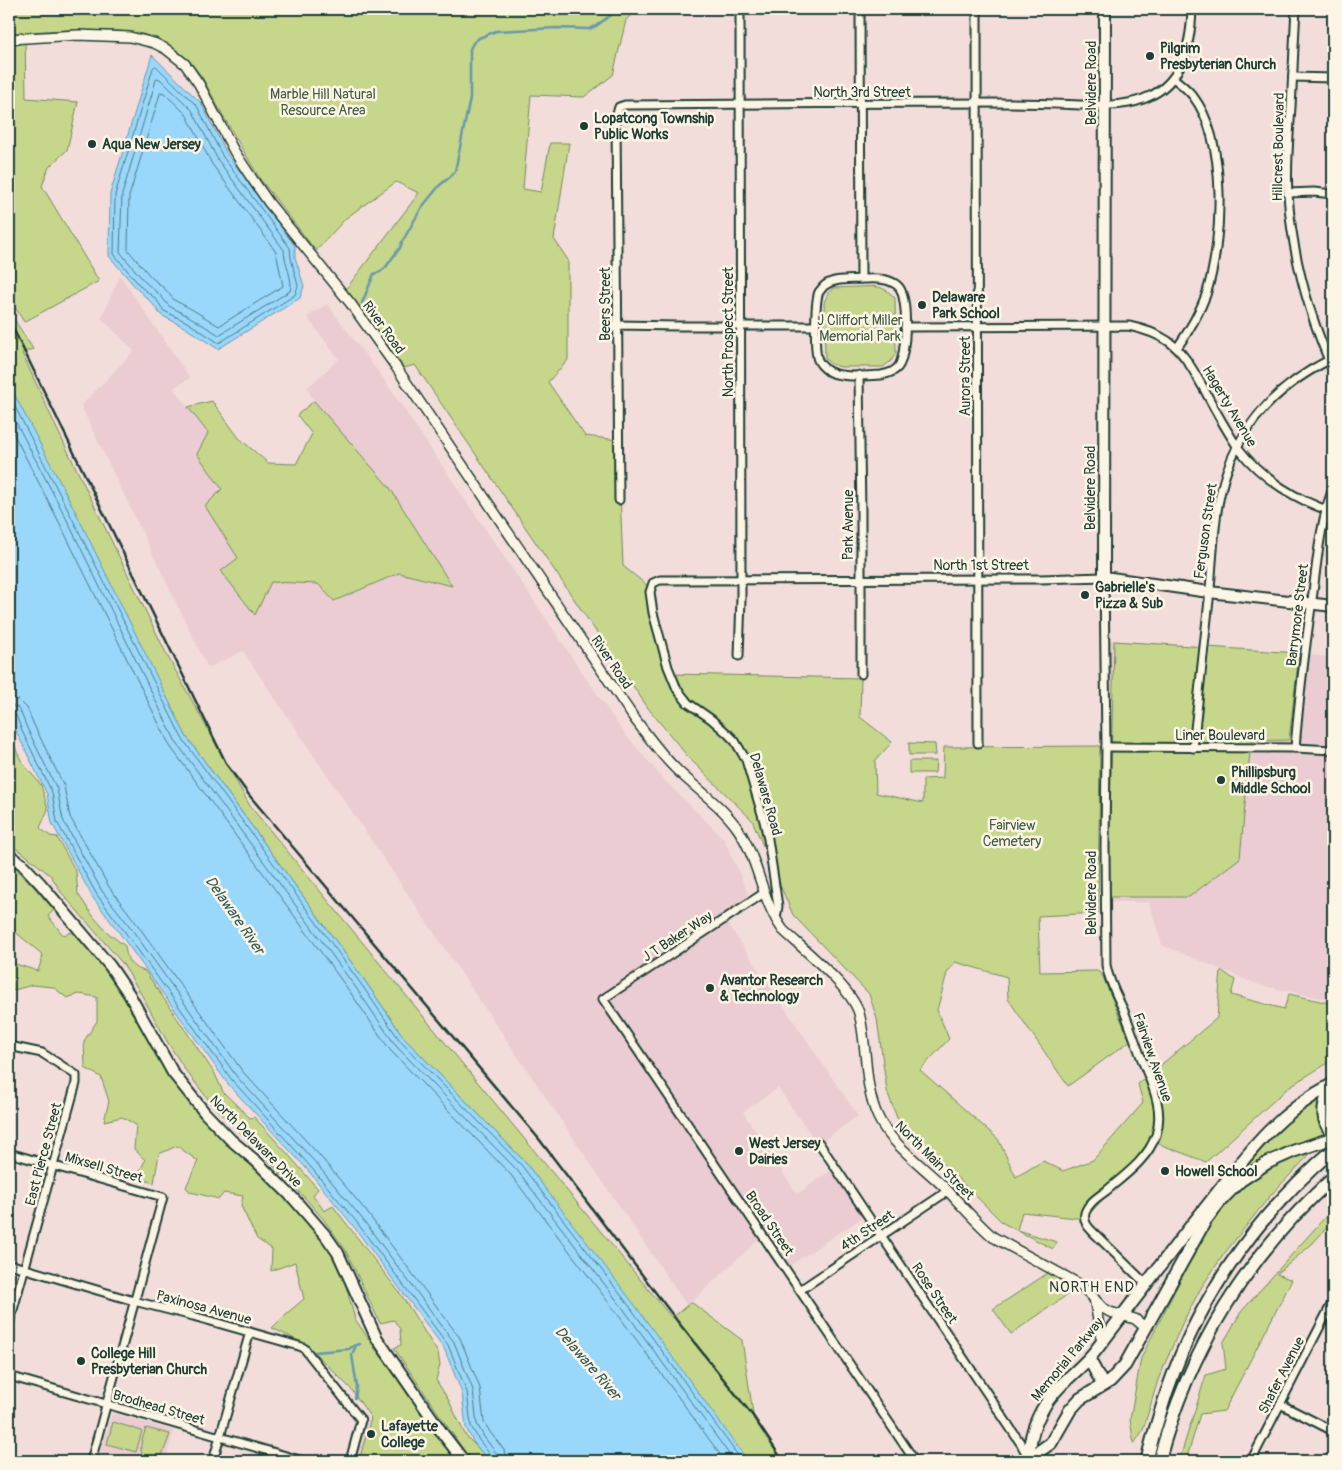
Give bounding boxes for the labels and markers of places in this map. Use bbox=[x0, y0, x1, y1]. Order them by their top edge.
place label: Pilgrim Presbyterian Church bbox=[1160, 40, 1277, 73]
marker: Pilgrim Presbyterian Church bbox=[1144, 50, 1156, 62]
place label: Lopatcong Township Public Works bbox=[594, 110, 714, 143]
marker: Lopatcong Township Public Works bbox=[578, 120, 590, 132]
place label: Aqua New Jersey bbox=[102, 136, 201, 153]
marker: Aqua New Jersey bbox=[86, 138, 98, 150]
place label: Delaware Park School bbox=[932, 289, 1000, 322]
marker: Delaware Park School bbox=[916, 299, 928, 311]
place label: Gabrielle's Pizza & Sub bbox=[1095, 579, 1163, 612]
marker: Gabrielle's Pizza & Sub bbox=[1079, 589, 1091, 601]
place label: Phillipsburg Middle School bbox=[1231, 764, 1311, 797]
marker: Phillipsburg Middle School bbox=[1215, 774, 1227, 786]
place label: Avantor Research & Technology bbox=[720, 972, 823, 1005]
marker: Avantor Research & Technology bbox=[704, 982, 716, 994]
place label: West Jersey Dairies bbox=[749, 1135, 821, 1168]
marker: West Jersey Dairies bbox=[733, 1145, 745, 1157]
place label: Howell School bbox=[1175, 1163, 1258, 1180]
marker: Howell School bbox=[1159, 1165, 1171, 1177]
place label: College Hill Presbyterian Church bbox=[91, 1345, 208, 1378]
marker: College Hill Presbyterian Church bbox=[75, 1355, 87, 1367]
place label: Lafayette College bbox=[381, 1418, 439, 1451]
marker: Lafayette College bbox=[365, 1428, 377, 1440]

